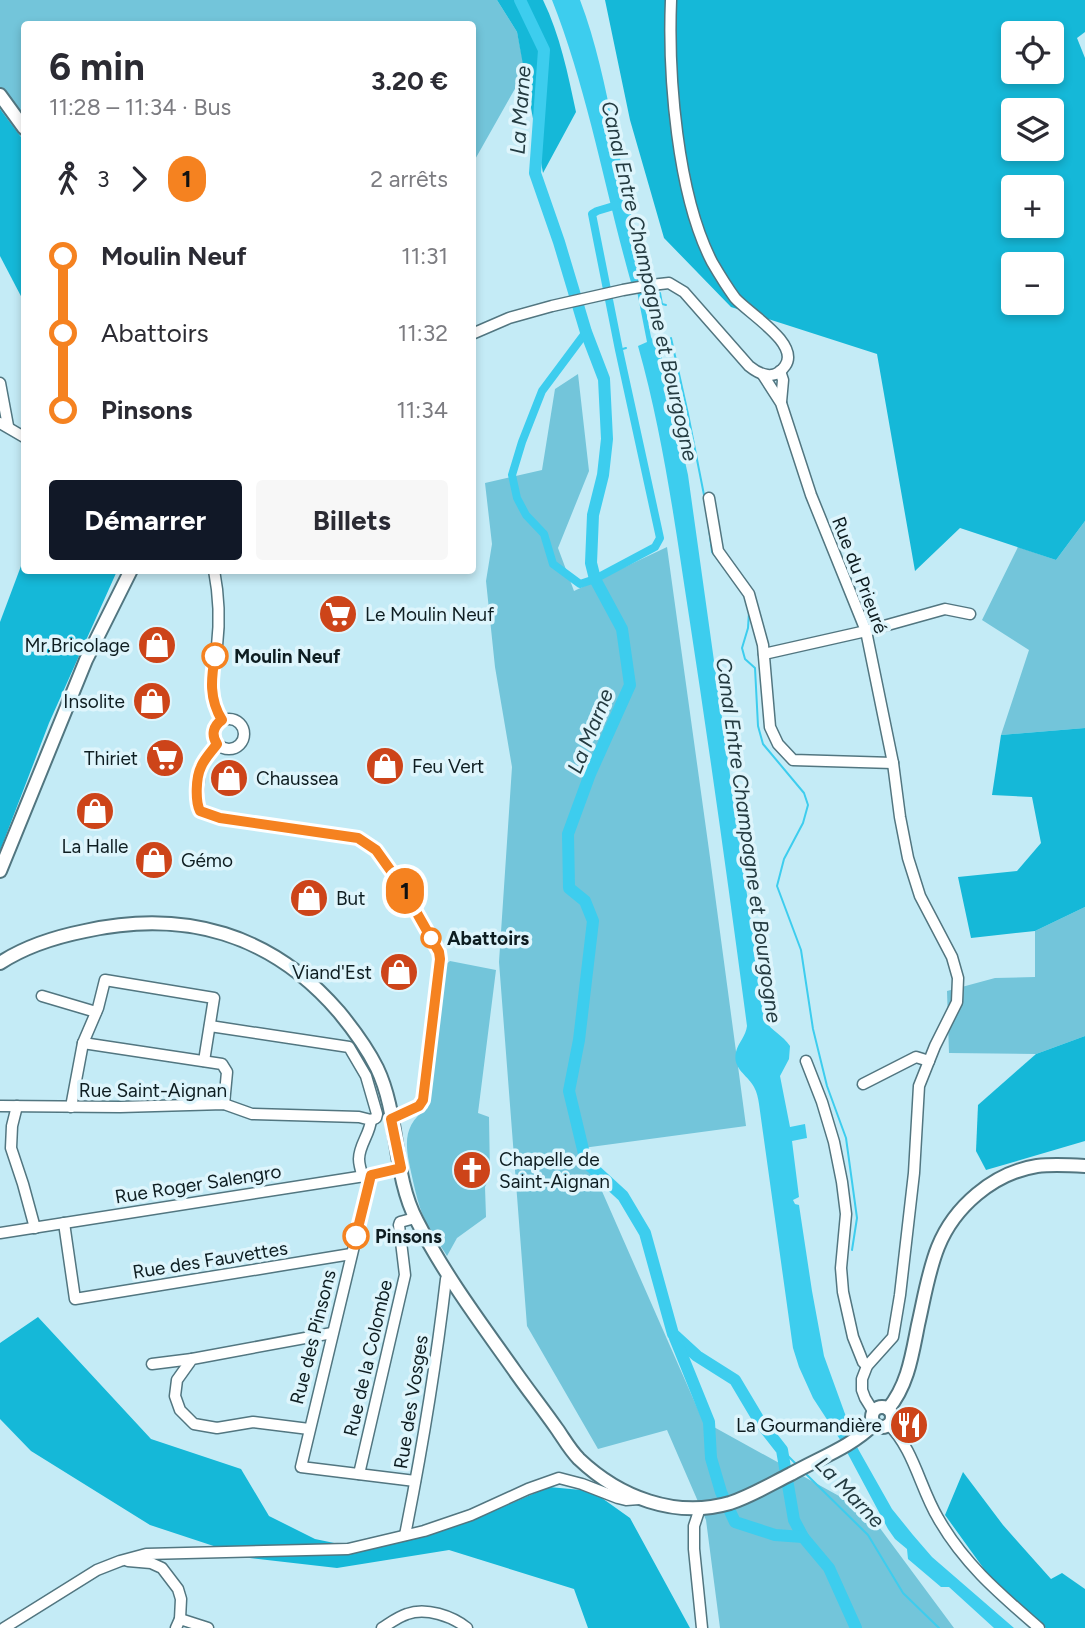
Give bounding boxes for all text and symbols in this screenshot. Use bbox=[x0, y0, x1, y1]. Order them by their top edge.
map controls bbox=[1001, 21, 1064, 315]
button: locate bbox=[1001, 21, 1064, 84]
text: 6 min bbox=[49, 44, 145, 90]
water label: La Marne bbox=[504, 64, 536, 155]
text: 3.20 € bbox=[371, 65, 448, 97]
text: 11:28 – 11:34 · Bus bbox=[49, 93, 231, 121]
button: layers bbox=[1001, 98, 1064, 161]
water label: Canal Entre Champagne et Bourgogne bbox=[596, 99, 704, 464]
icon: walk bbox=[49, 160, 87, 198]
icon: forward bbox=[120, 160, 158, 198]
text: 1 bbox=[182, 164, 192, 193]
text: 3 bbox=[97, 165, 110, 193]
text: 2 arrêts bbox=[370, 165, 448, 193]
button: + bbox=[1001, 175, 1064, 238]
text: Moulin Neuf bbox=[101, 240, 247, 272]
text: 11:31 bbox=[401, 242, 448, 270]
button: − bbox=[1001, 252, 1064, 315]
text: Abattoirs bbox=[101, 317, 209, 349]
text: 11:32 bbox=[398, 319, 448, 347]
text: Pinsons bbox=[101, 394, 192, 426]
text: 11:34 bbox=[396, 396, 448, 424]
button: Démarrer bbox=[49, 480, 242, 560]
button: Billets bbox=[256, 480, 448, 560]
street label: Rue du Prieuré bbox=[827, 513, 893, 637]
supermarket icon: Le Moulin Neuf bbox=[317, 593, 359, 635]
place label: Le Moulin Neuf bbox=[365, 603, 494, 626]
shop icon: Mr.Bricolage bbox=[136, 624, 178, 666]
place label: Mr.Bricolage bbox=[24, 634, 130, 657]
marker: Moulin Neuf bbox=[202, 643, 228, 669]
place label: Moulin Neuf bbox=[234, 645, 341, 668]
water label: Canal Entre Champagne et Bourgogne bbox=[711, 656, 787, 1025]
shop icon: Insolite bbox=[131, 680, 173, 722]
water label: La Marne bbox=[562, 685, 618, 777]
place label: Insolite bbox=[63, 690, 125, 713]
supermarket icon: Thiriet bbox=[144, 737, 186, 779]
shop icon: Feu Vert bbox=[364, 745, 406, 787]
place label: Thiriet bbox=[84, 747, 138, 770]
place label: Feu Vert bbox=[412, 755, 484, 778]
shop icon: Chaussea bbox=[208, 757, 250, 799]
place label: Chaussea bbox=[256, 767, 338, 790]
shop icon: La Halle bbox=[74, 790, 116, 832]
place label: La Halle bbox=[62, 835, 128, 858]
shop icon: Gémo bbox=[133, 839, 175, 881]
place label: Gémo bbox=[181, 849, 233, 872]
line badge: 1 bbox=[382, 868, 428, 914]
text: 1 bbox=[400, 876, 410, 905]
shop icon: But bbox=[288, 877, 330, 919]
place label: But bbox=[336, 887, 365, 910]
place label: Abattoirs bbox=[447, 927, 529, 950]
marker: Abattoirs bbox=[421, 928, 441, 948]
shop icon: Viand'Est bbox=[378, 951, 420, 993]
place label: Viand'Est bbox=[292, 961, 372, 984]
street label: Rue Saint-Aignan bbox=[79, 1079, 227, 1102]
place label: Chapelle de Saint-Aignan bbox=[499, 1148, 610, 1193]
church icon: Chapelle de Saint-Aignan bbox=[451, 1149, 493, 1191]
street label: Rue Roger Salengro bbox=[113, 1159, 283, 1209]
marker: Pinsons bbox=[343, 1223, 369, 1249]
place label: Pinsons bbox=[375, 1225, 442, 1248]
street label: Rue des Fauvettes bbox=[131, 1236, 289, 1284]
street label: Rue des Pinsons bbox=[285, 1267, 341, 1407]
street label: Rue de la Colombe bbox=[339, 1277, 397, 1439]
street label: Rue des Vosges bbox=[389, 1333, 433, 1471]
restaurant icon: La Gourmandière bbox=[888, 1404, 930, 1446]
place label: La Gourmandière bbox=[736, 1414, 882, 1437]
water label: La Marne bbox=[810, 1451, 890, 1533]

